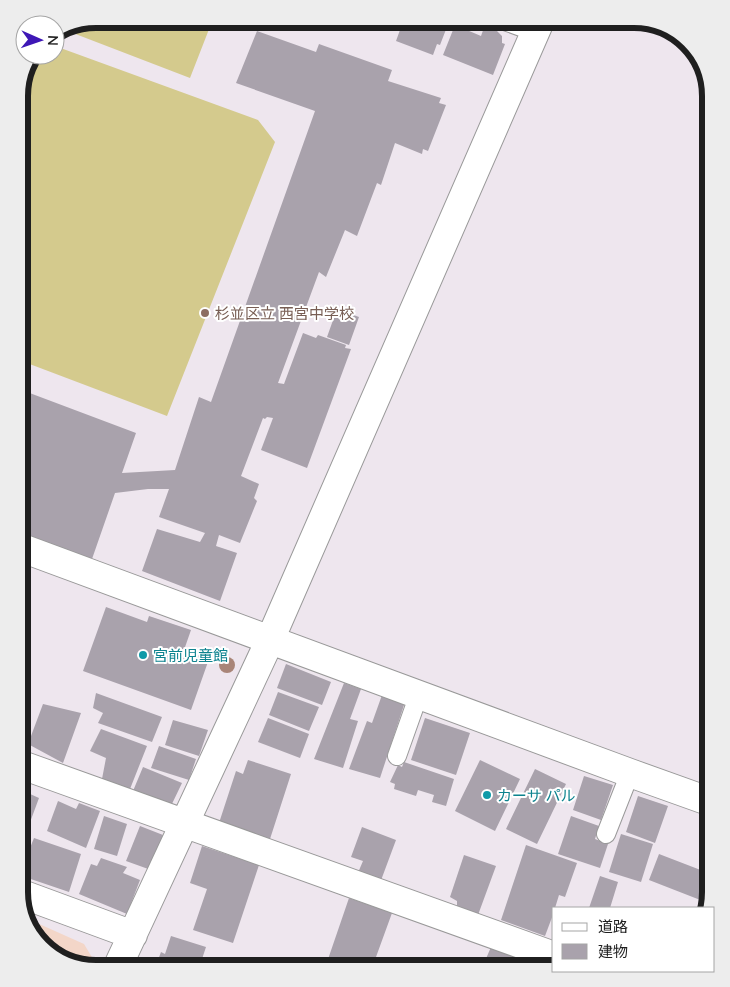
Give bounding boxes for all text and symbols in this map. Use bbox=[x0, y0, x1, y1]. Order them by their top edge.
north arrow bbox=[15, 15, 65, 65]
text: N bbox=[44, 35, 62, 46]
place label: 杉並区立 西宮中学校 bbox=[215, 304, 354, 323]
marker: 杉並区立 西宮中学校 bbox=[199, 307, 211, 319]
place label: 宮前児童館 bbox=[153, 646, 228, 665]
marker: 宮前児童館 bbox=[137, 649, 149, 661]
place label: カーサ パル bbox=[497, 786, 576, 805]
marker: カーサ パル bbox=[481, 789, 493, 801]
legend bbox=[552, 907, 715, 972]
text: 道路 bbox=[598, 917, 628, 936]
text: 建物 bbox=[598, 942, 628, 961]

